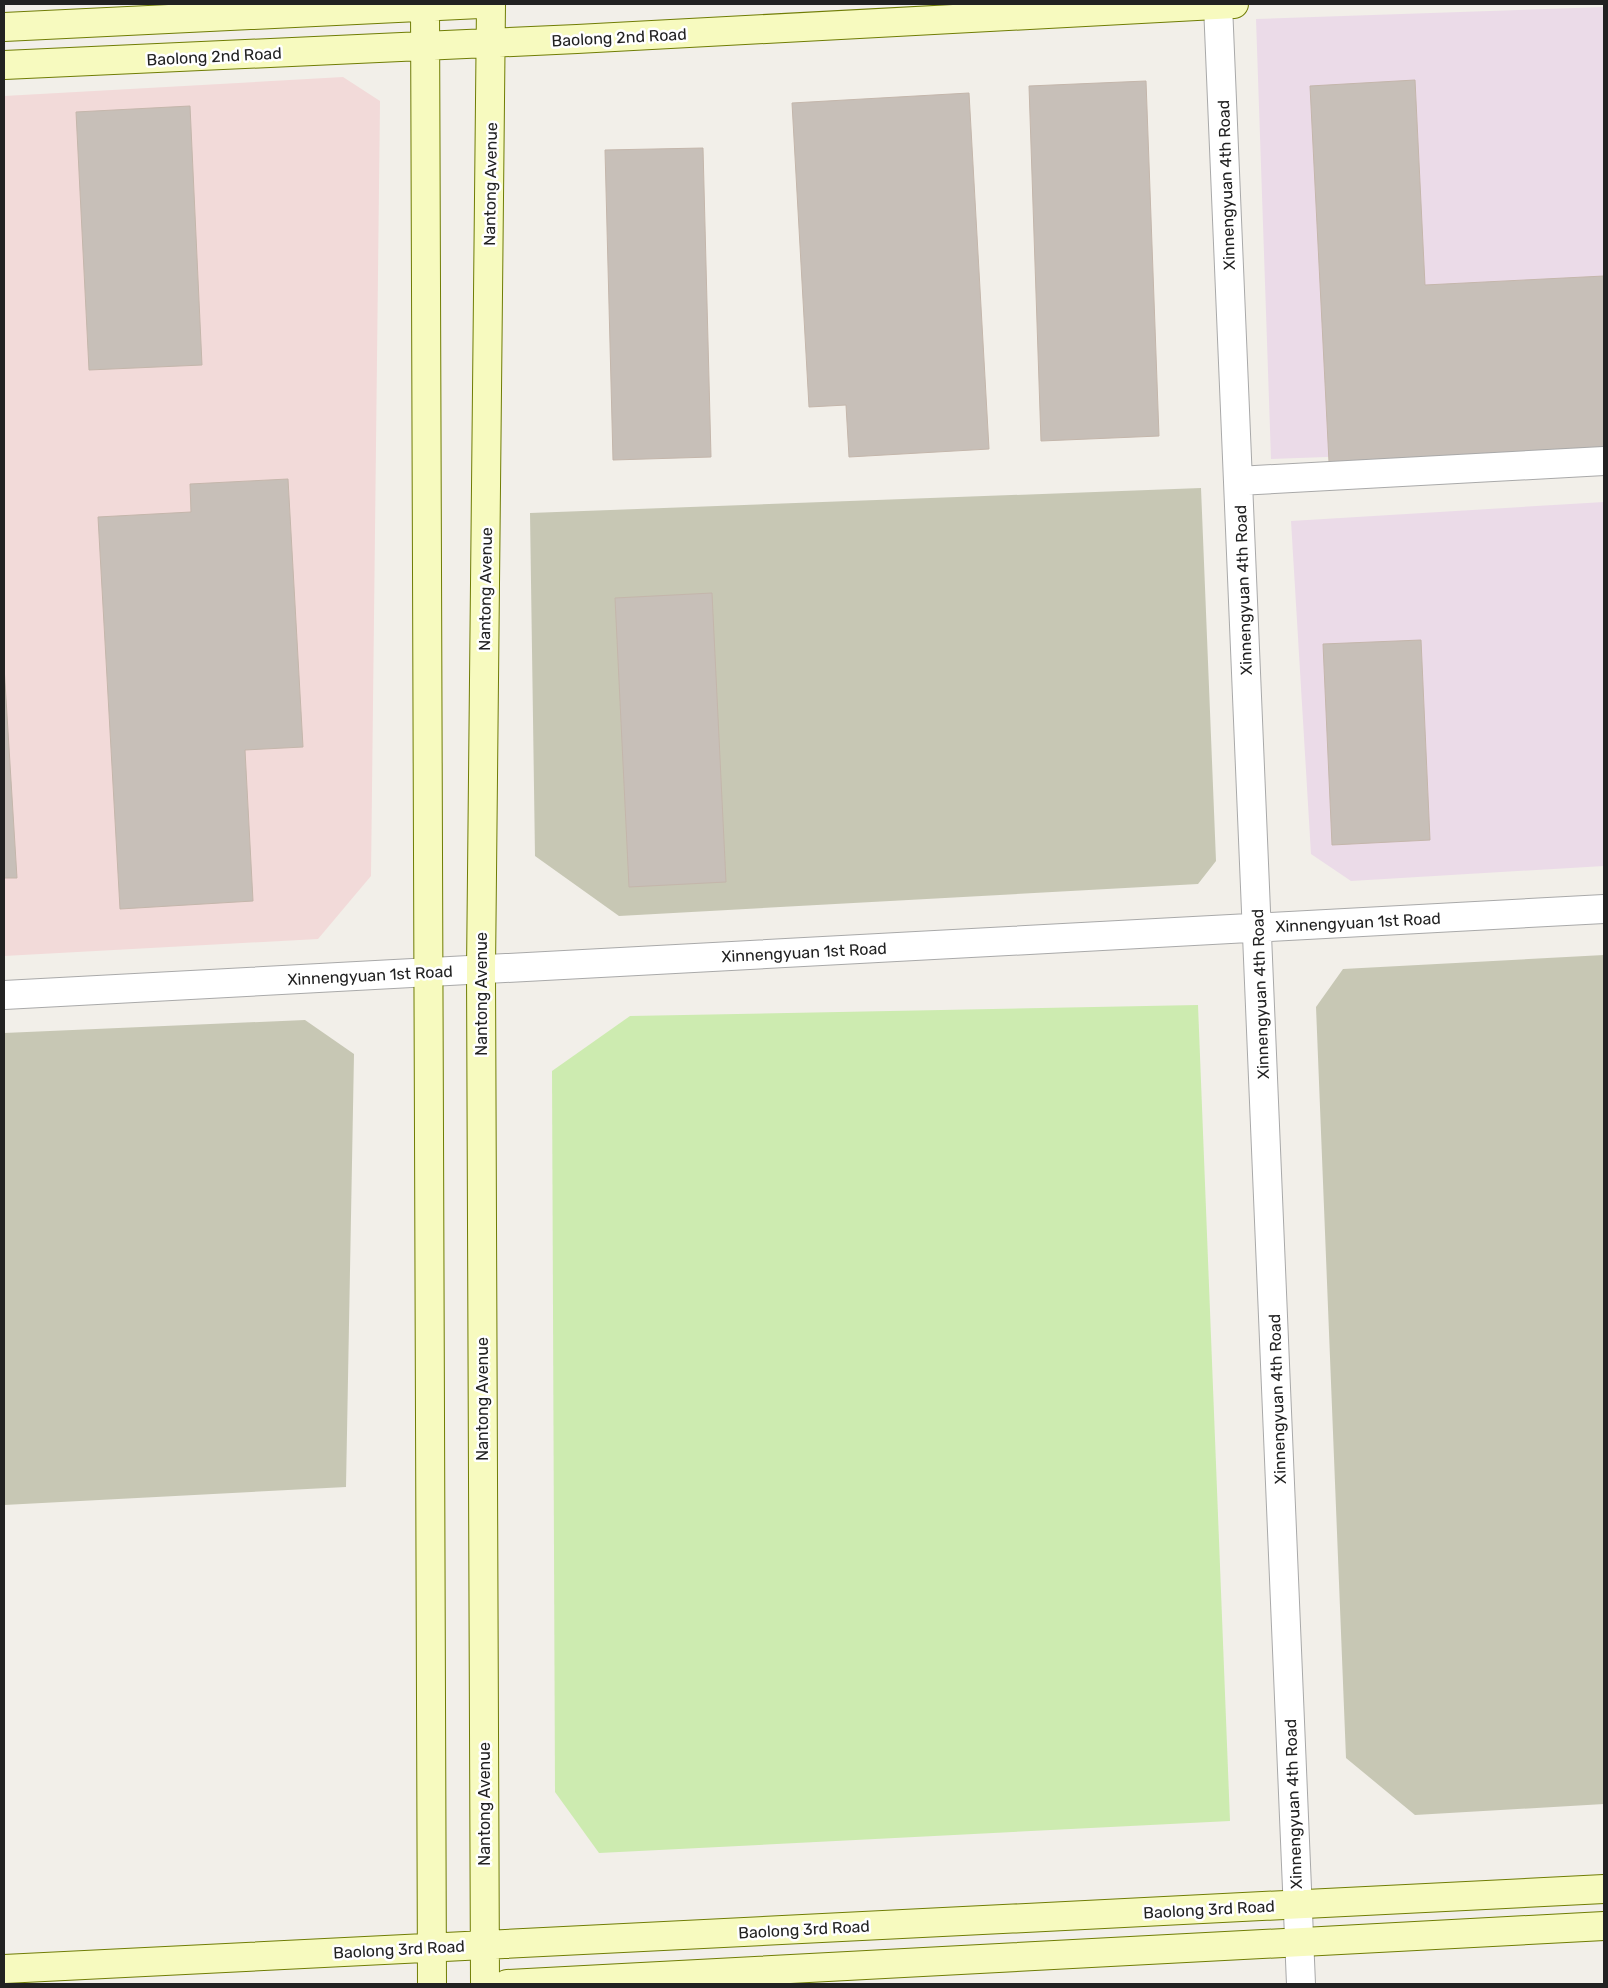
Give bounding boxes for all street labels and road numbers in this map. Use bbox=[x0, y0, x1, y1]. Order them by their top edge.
street label: Baolong 2nd Road bbox=[551, 24, 687, 51]
street label: Baolong 2nd Road bbox=[146, 43, 282, 70]
street label: Xinnengyuan 4th Road bbox=[1214, 100, 1239, 270]
street label: Nantong Avenue bbox=[480, 122, 501, 246]
street label: Xinnengyuan 4th Road bbox=[1231, 505, 1256, 675]
street label: Nantong Avenue bbox=[475, 527, 496, 651]
street label: Xinnengyuan 4th Road bbox=[1248, 909, 1273, 1079]
street label: Xinnengyuan 1st Road bbox=[1275, 909, 1441, 936]
street label: Nantong Avenue bbox=[472, 932, 491, 1056]
street label: Xinnengyuan 1st Road bbox=[721, 939, 887, 966]
street label: Xinnengyuan 1st Road bbox=[287, 962, 453, 989]
street label: Xinnengyuan 4th Road bbox=[1265, 1314, 1290, 1484]
street label: Nantong Avenue bbox=[473, 1337, 492, 1461]
street label: Xinnengyuan 4th Road bbox=[1281, 1719, 1306, 1889]
street label: Nantong Avenue bbox=[475, 1742, 494, 1866]
street label: Baolong 3rd Road bbox=[1143, 1897, 1275, 1922]
street label: Baolong 3rd Road bbox=[738, 1917, 870, 1942]
street label: Baolong 3rd Road bbox=[333, 1937, 465, 1962]

